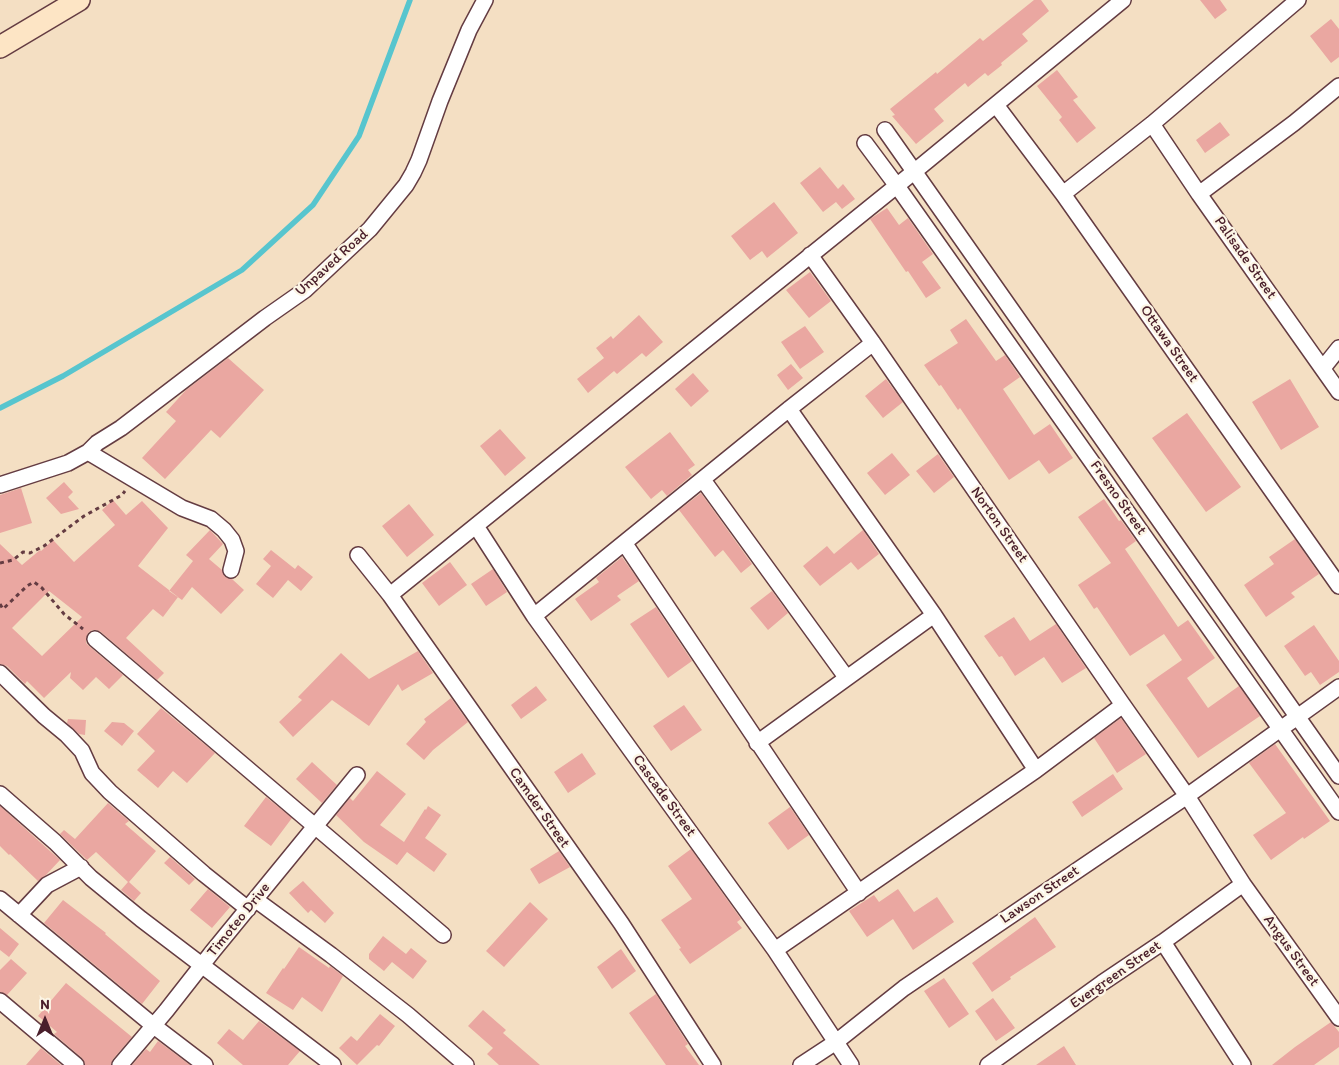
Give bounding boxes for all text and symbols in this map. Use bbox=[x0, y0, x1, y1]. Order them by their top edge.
street label: Palisade Street bbox=[1210, 213, 1280, 303]
street label: Unpaved Road bbox=[292, 226, 372, 300]
street label: Ottawa Street bbox=[1136, 302, 1202, 386]
street label: Fresno Street bbox=[1086, 457, 1150, 539]
street label: Norton Street bbox=[966, 484, 1032, 566]
street label: Cascade Street bbox=[628, 752, 700, 840]
street label: Camder Street bbox=[505, 764, 573, 852]
street label: Lawson Street bbox=[997, 862, 1083, 928]
street label: Timoteo Drive bbox=[204, 879, 274, 961]
street label: Angus Street bbox=[1259, 912, 1323, 990]
street label: Evergreen Street bbox=[1067, 937, 1165, 1013]
north arrow bbox=[20, 995, 70, 1045]
text: N bbox=[40, 996, 50, 1013]

